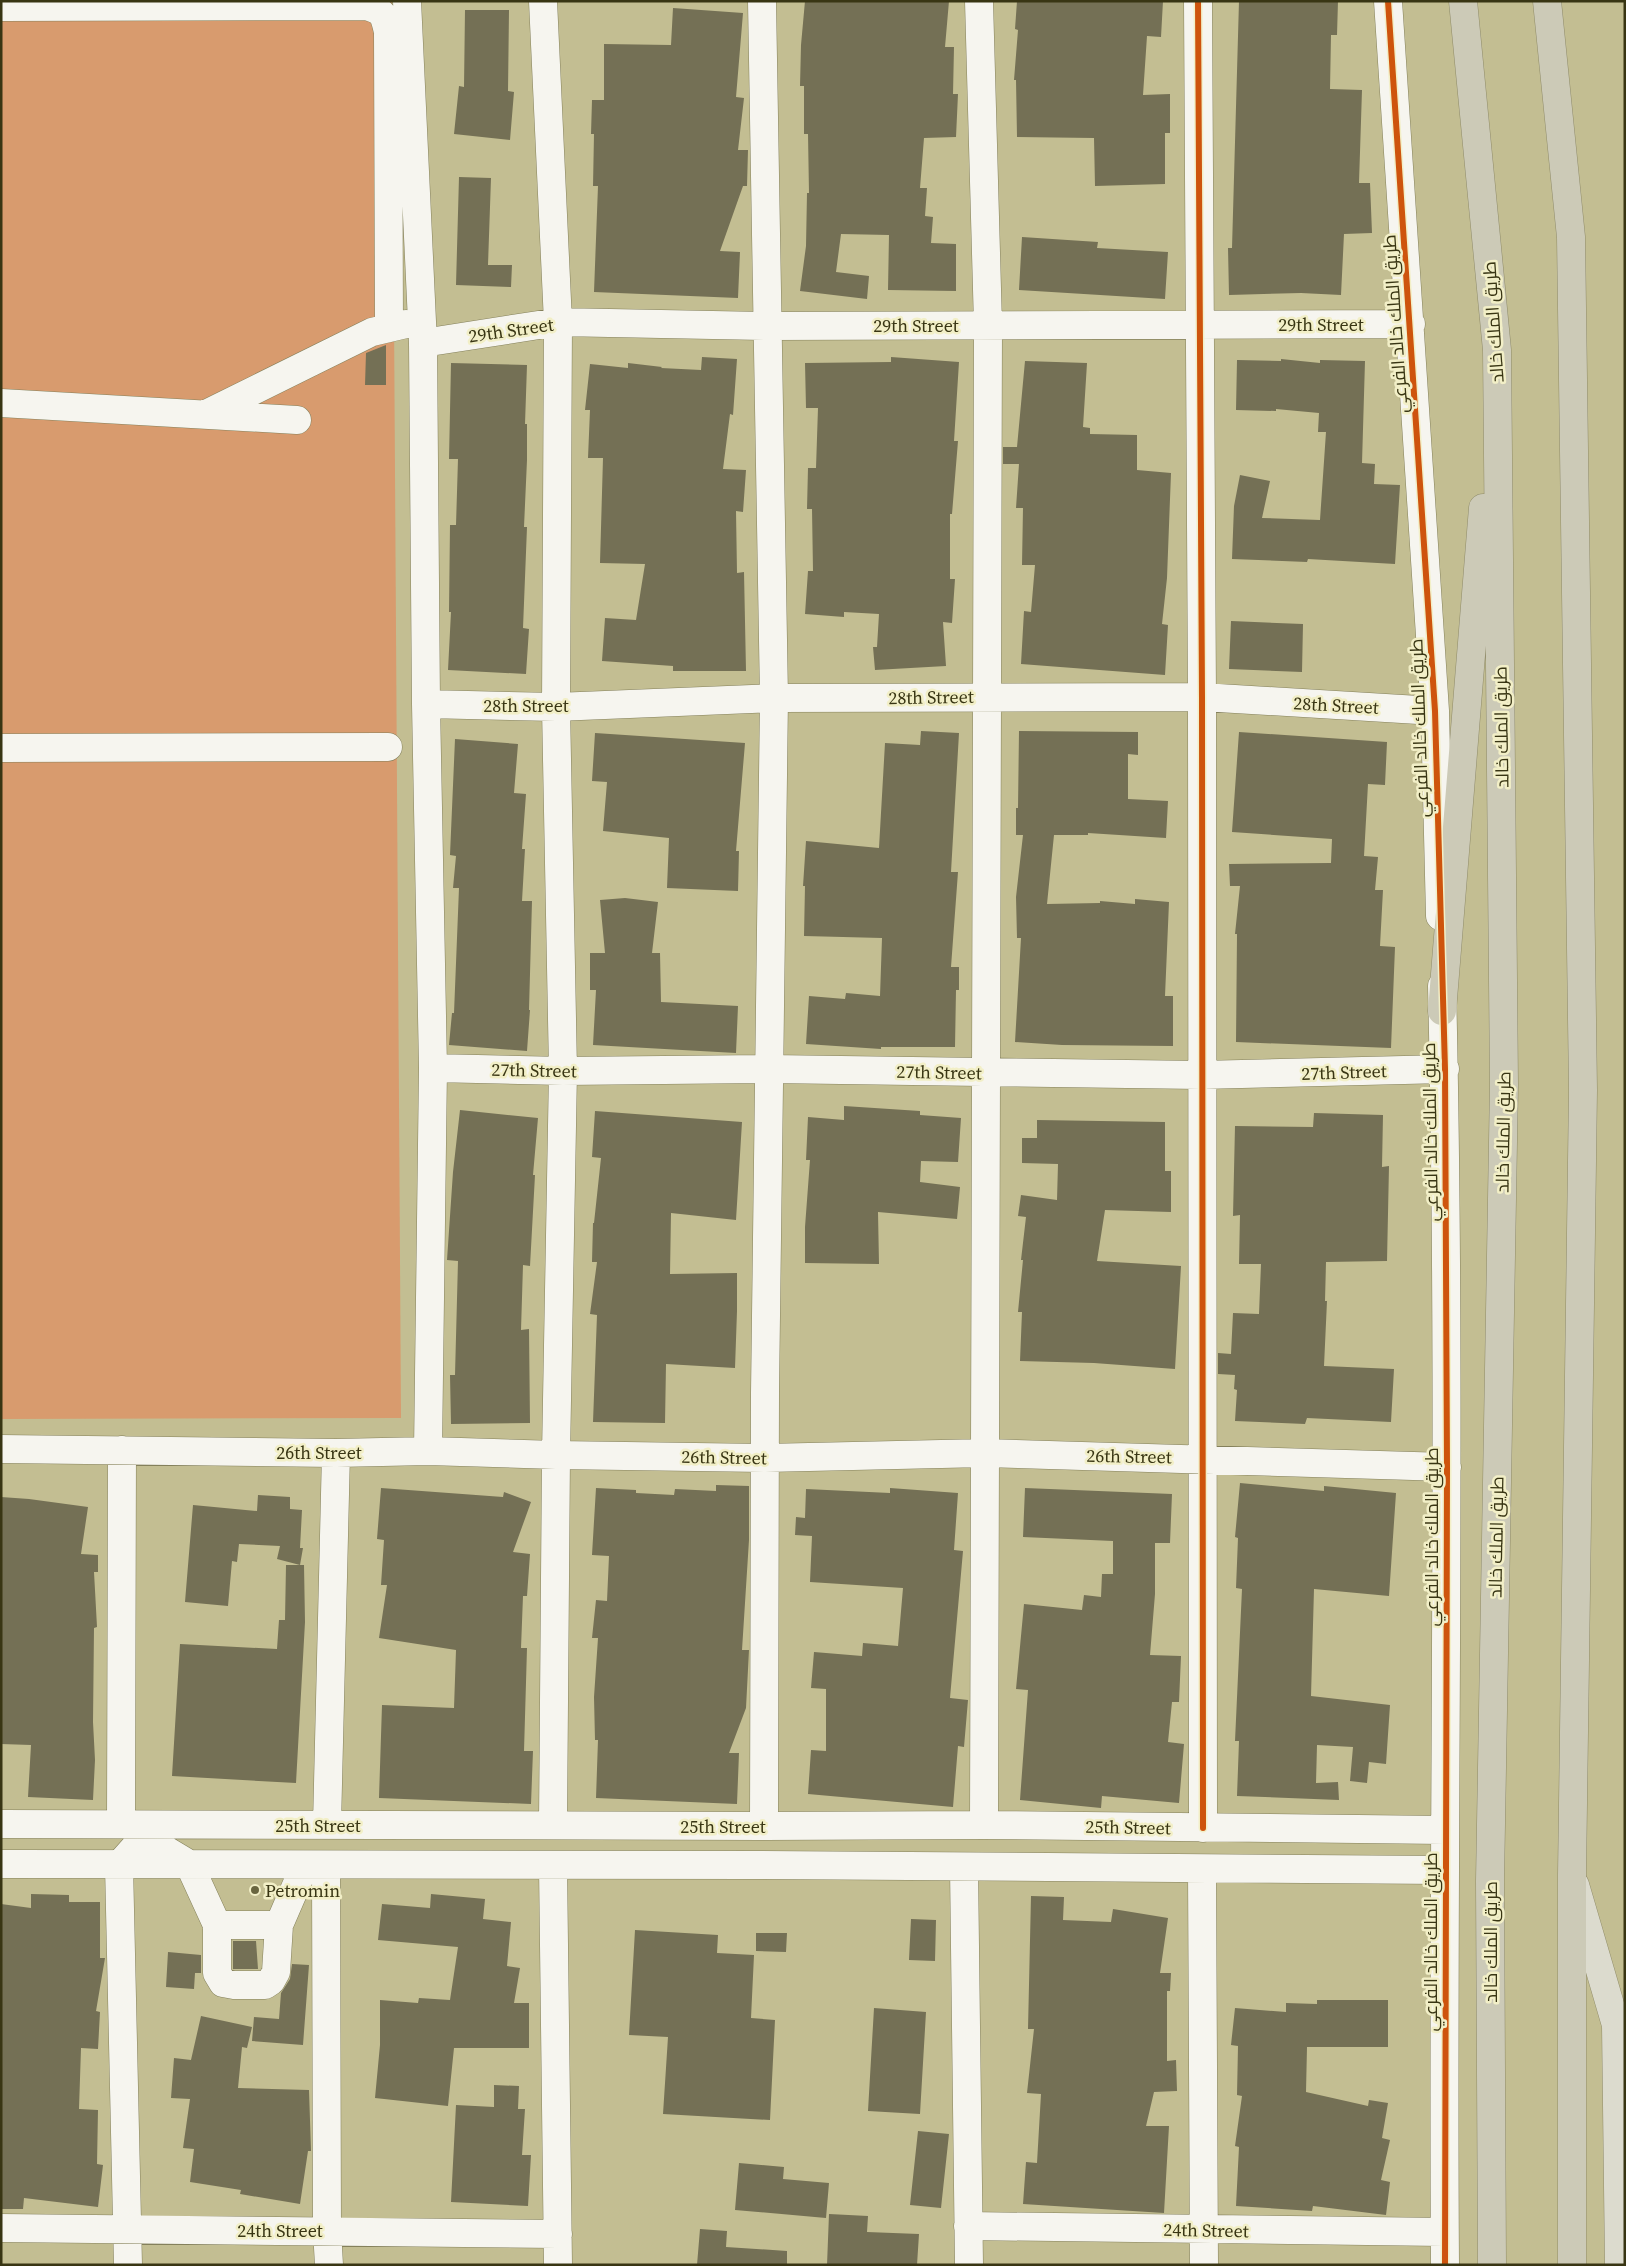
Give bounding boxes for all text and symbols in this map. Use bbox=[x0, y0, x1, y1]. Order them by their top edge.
street label: طريق الملك خالد الفرعي bbox=[1376, 234, 1416, 414]
street label: طريق الملك خالد bbox=[1476, 260, 1510, 384]
street label: 29th Street bbox=[467, 312, 555, 348]
street label: 29th Street bbox=[1278, 312, 1364, 337]
street label: 29th Street bbox=[873, 313, 959, 338]
street label: طريق الملك خالد الفرعي bbox=[1403, 638, 1437, 818]
street label: طريق الملك خالد bbox=[1487, 666, 1515, 788]
street label: 28th Street bbox=[888, 684, 974, 710]
street label: 28th Street bbox=[1293, 690, 1379, 720]
street label: 28th Street bbox=[483, 693, 569, 718]
street label: طريق الملك خالد الفرعي bbox=[1416, 1042, 1446, 1222]
street label: 27th Street bbox=[491, 1057, 577, 1083]
street label: 27th Street bbox=[1301, 1058, 1387, 1086]
street label: 27th Street bbox=[896, 1059, 982, 1085]
street label: طريق الملك خالد bbox=[1489, 1071, 1517, 1193]
street label: 26th Street bbox=[276, 1440, 362, 1465]
street label: 26th Street bbox=[1086, 1443, 1172, 1469]
street label: 26th Street bbox=[681, 1444, 767, 1470]
street label: طريق الملك خالد الفرعي bbox=[1419, 1447, 1446, 1627]
street label: طريق الملك خالد bbox=[1482, 1476, 1510, 1598]
street label: 25th Street bbox=[275, 1813, 361, 1838]
street label: 25th Street bbox=[680, 1814, 766, 1839]
street label: 25th Street bbox=[1085, 1814, 1171, 1840]
street label: طريق الملك خالد الفرعي bbox=[1418, 1852, 1445, 2032]
place label: Petromin bbox=[265, 1878, 340, 1903]
street label: طريق الملك خالد bbox=[1478, 1881, 1503, 2003]
marker: Petromin bbox=[249, 1884, 261, 1896]
street label: 24th Street bbox=[1163, 2217, 1249, 2243]
street label: 24th Street bbox=[237, 2218, 323, 2243]

